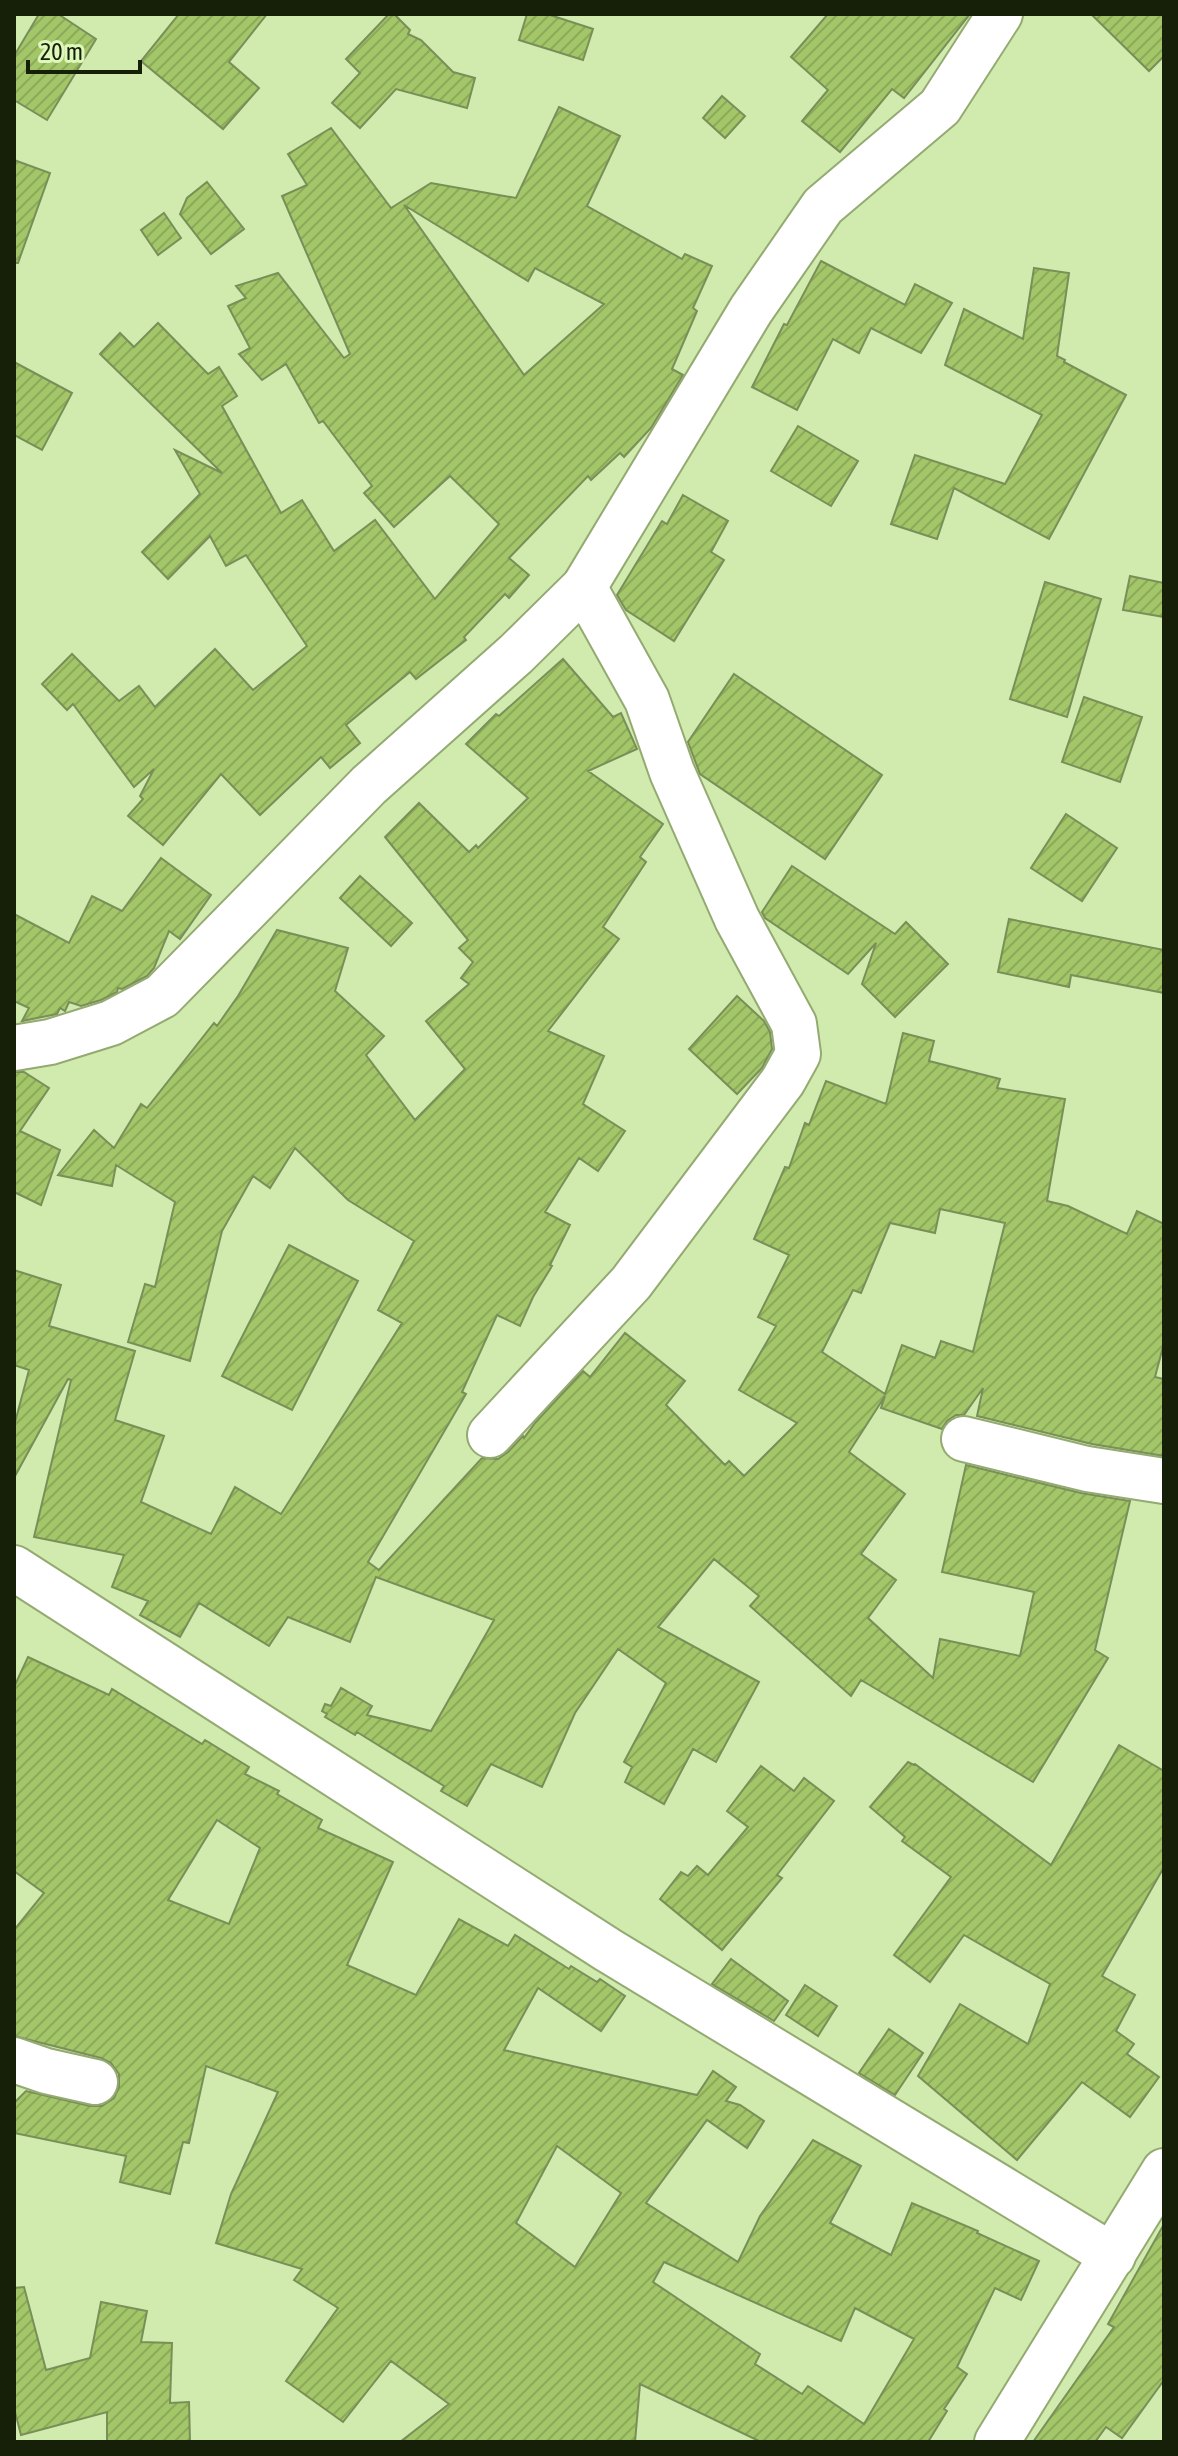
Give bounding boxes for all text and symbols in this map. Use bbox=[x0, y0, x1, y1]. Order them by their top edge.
scale bar bbox=[28, 24, 140, 74]
text: 20 m bbox=[40, 38, 83, 65]

